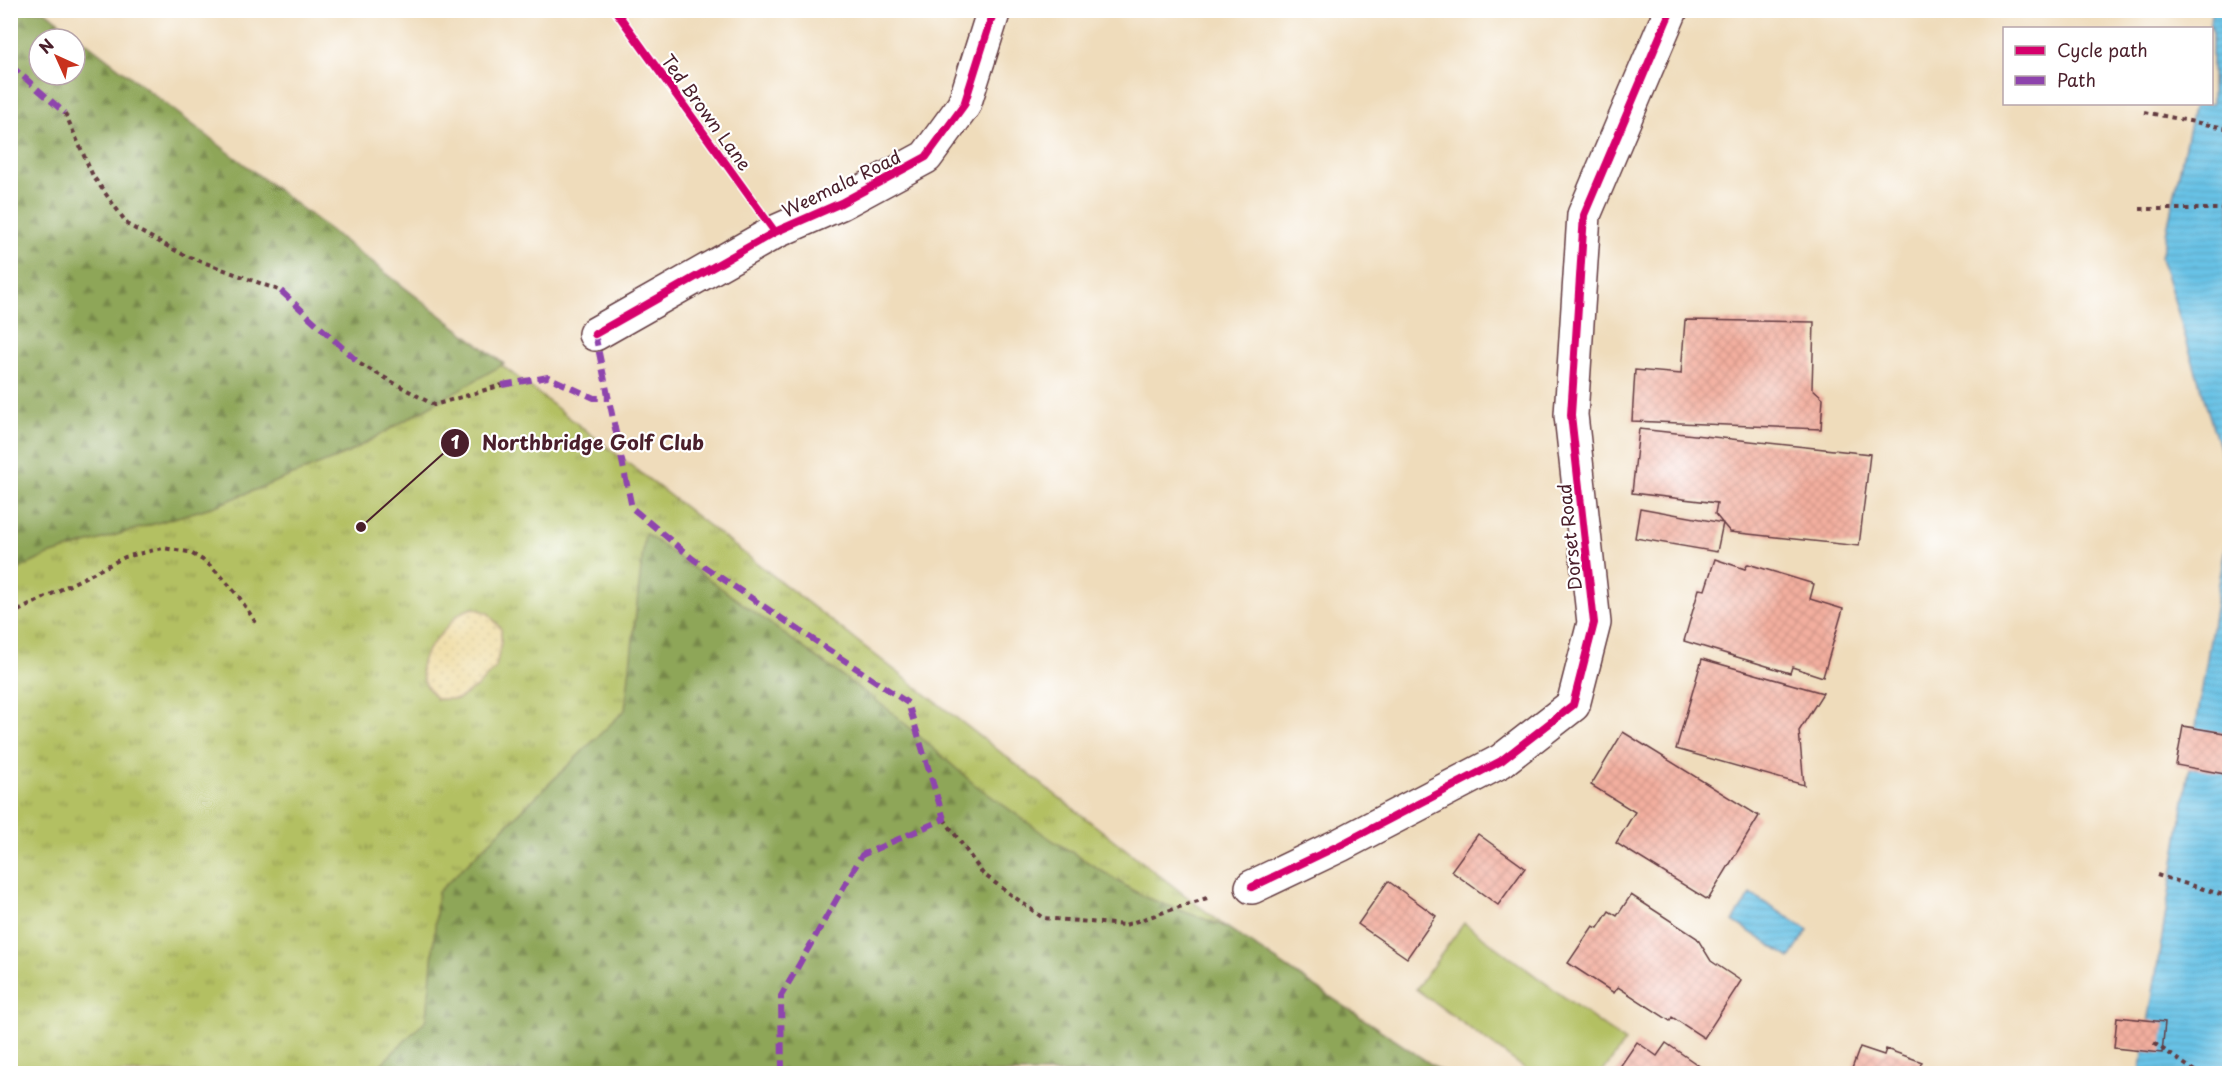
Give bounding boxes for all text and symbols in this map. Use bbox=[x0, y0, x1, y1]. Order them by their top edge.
north arrow bbox=[27, 27, 87, 87]
legend bbox=[2003, 27, 2213, 105]
text: N bbox=[33, 33, 59, 59]
text: Cycle path bbox=[2057, 36, 2148, 63]
street label: Ted Brown Lane bbox=[655, 48, 759, 176]
text: Path bbox=[2057, 66, 2096, 93]
street label: Weemala Road bbox=[777, 143, 905, 223]
callout: Northbridge Golf Club bbox=[440, 424, 717, 462]
text: Northbridge Golf Club bbox=[482, 427, 704, 457]
text: 1 bbox=[451, 428, 460, 455]
street label: Dorset Road bbox=[1550, 482, 1588, 592]

